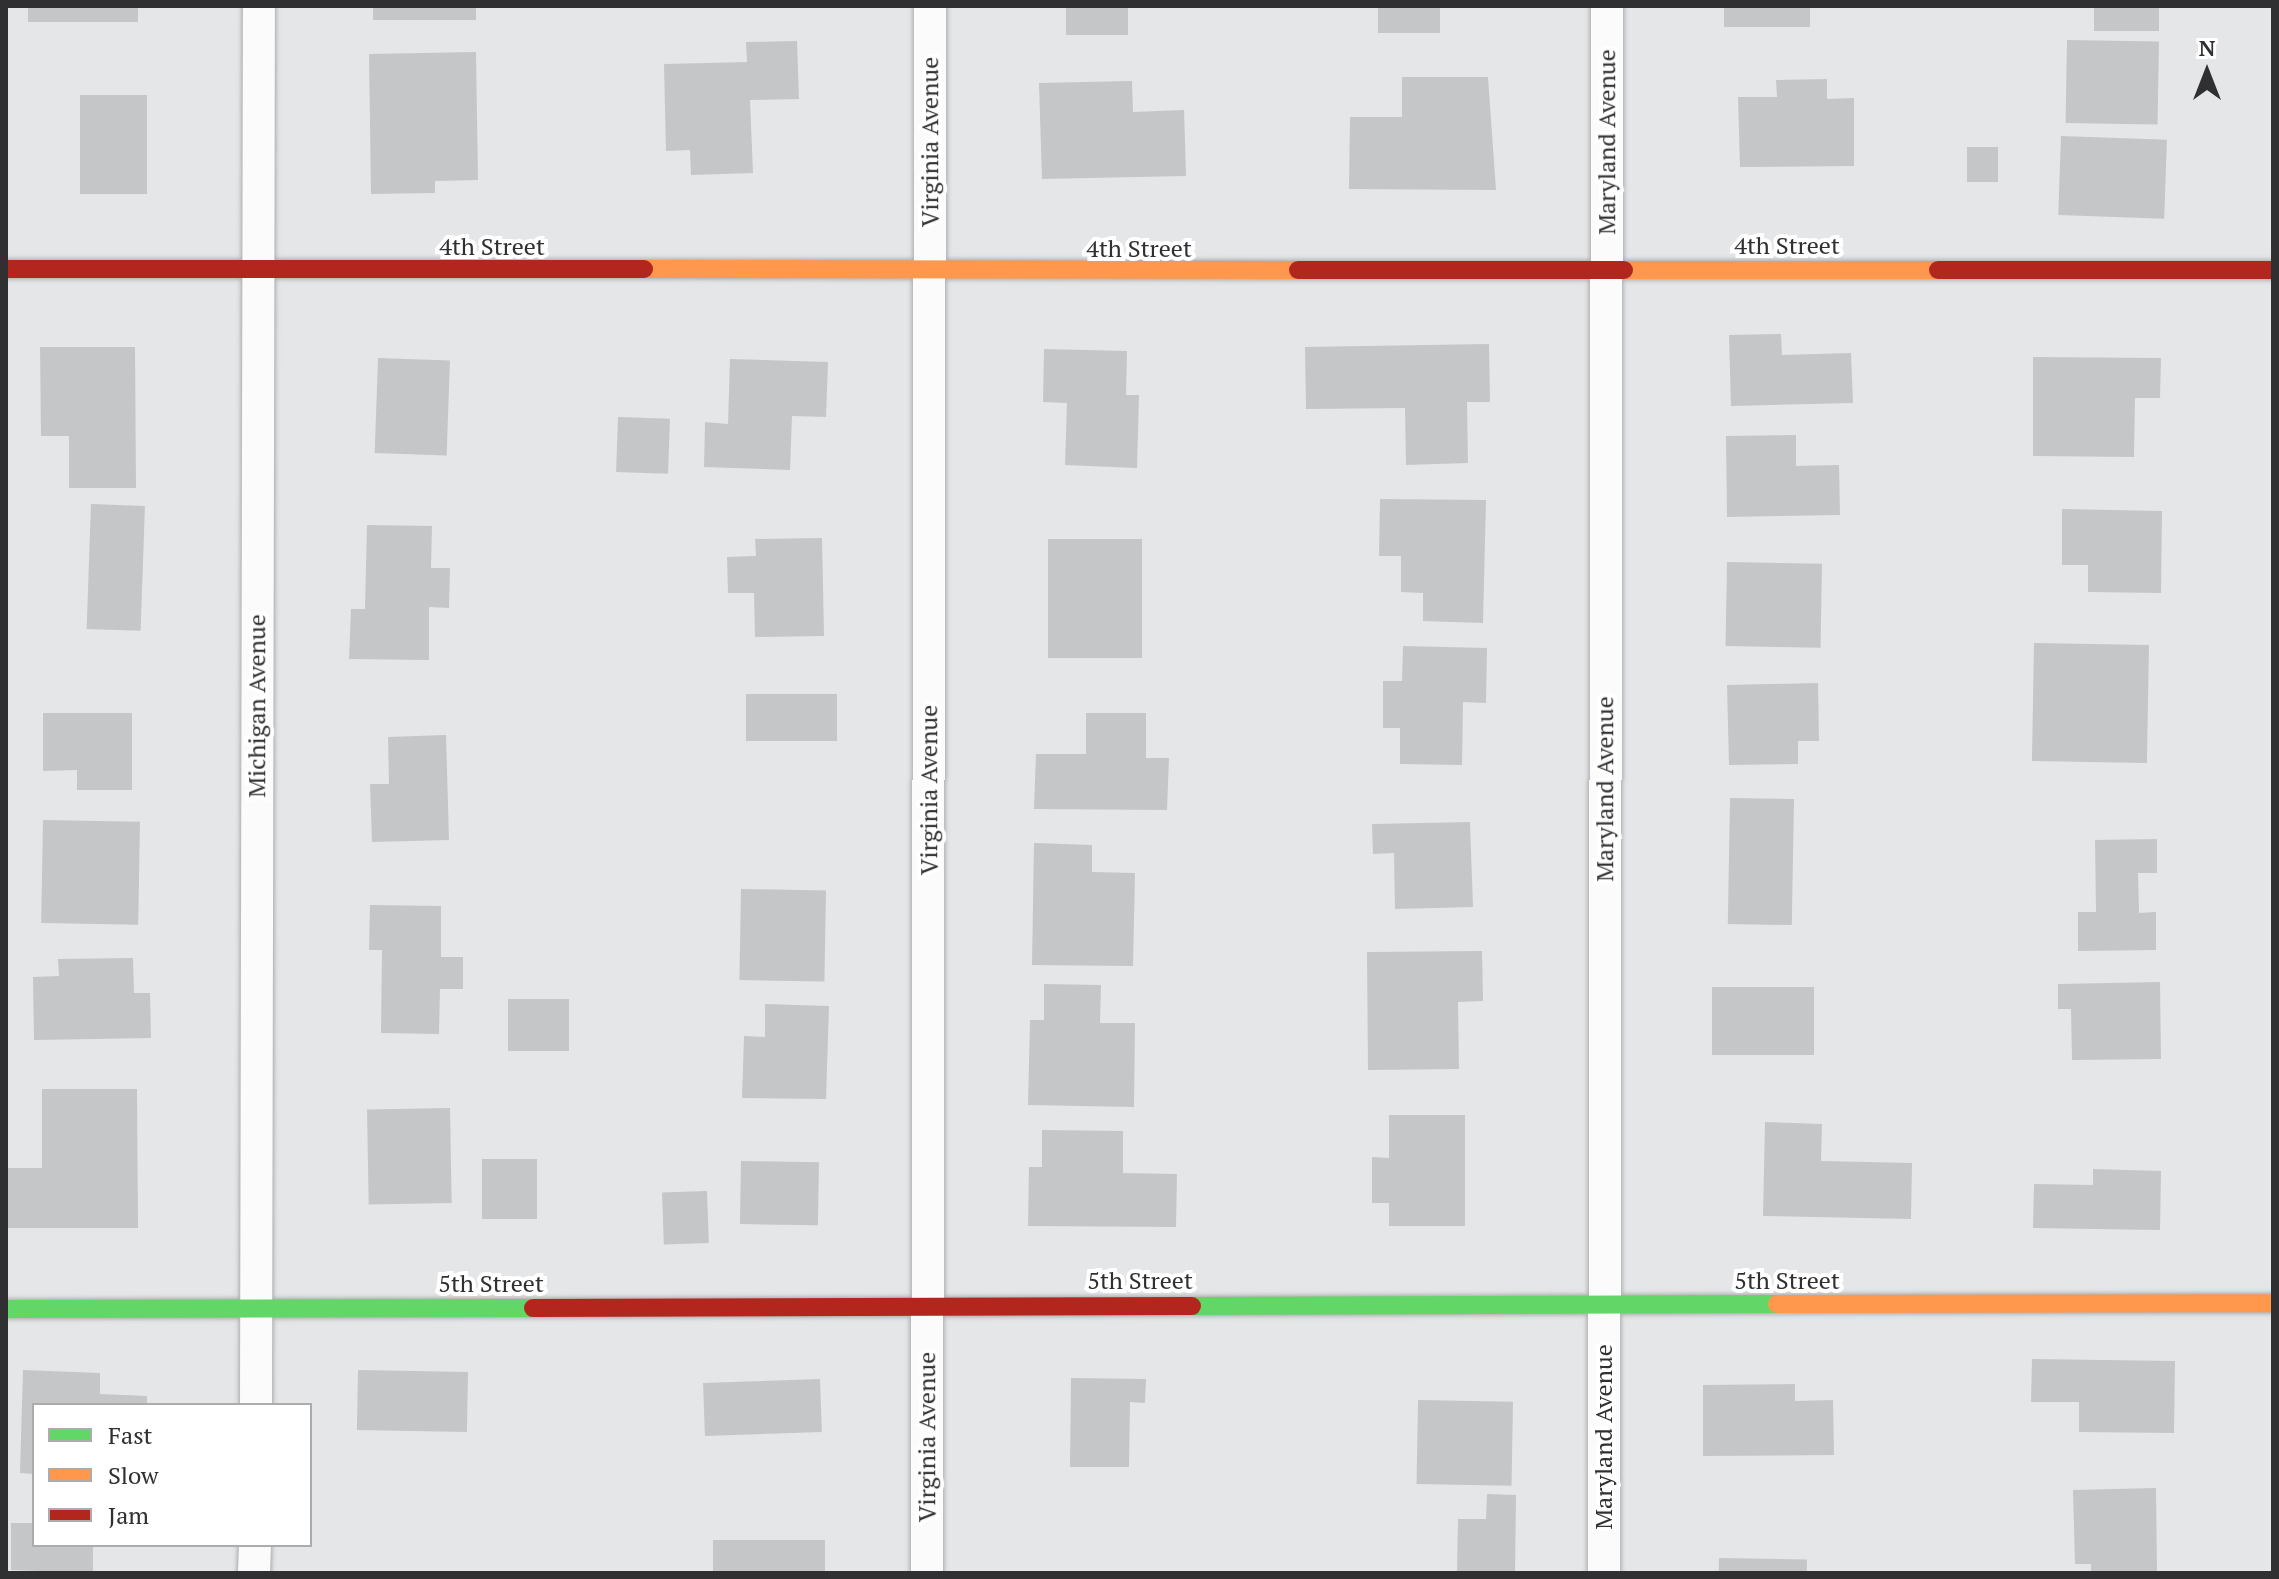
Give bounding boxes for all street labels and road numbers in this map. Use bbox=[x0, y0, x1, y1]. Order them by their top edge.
street label: Maryland Avenue bbox=[1593, 49, 1621, 235]
street label: Virginia Avenue bbox=[916, 57, 944, 227]
street label: 4th Street bbox=[1734, 232, 1840, 260]
street label: 4th Street bbox=[439, 233, 545, 261]
street label: 4th Street bbox=[1086, 235, 1192, 263]
street label: Michigan Avenue bbox=[243, 614, 271, 798]
street label: Maryland Avenue bbox=[1591, 696, 1619, 882]
street label: Virginia Avenue bbox=[915, 705, 943, 875]
street label: 5th Street bbox=[1087, 1267, 1193, 1295]
street label: 5th Street bbox=[1734, 1267, 1840, 1295]
street label: 5th Street bbox=[438, 1270, 544, 1298]
street label: Maryland Avenue bbox=[1590, 1344, 1618, 1530]
street label: Virginia Avenue bbox=[913, 1352, 941, 1522]

